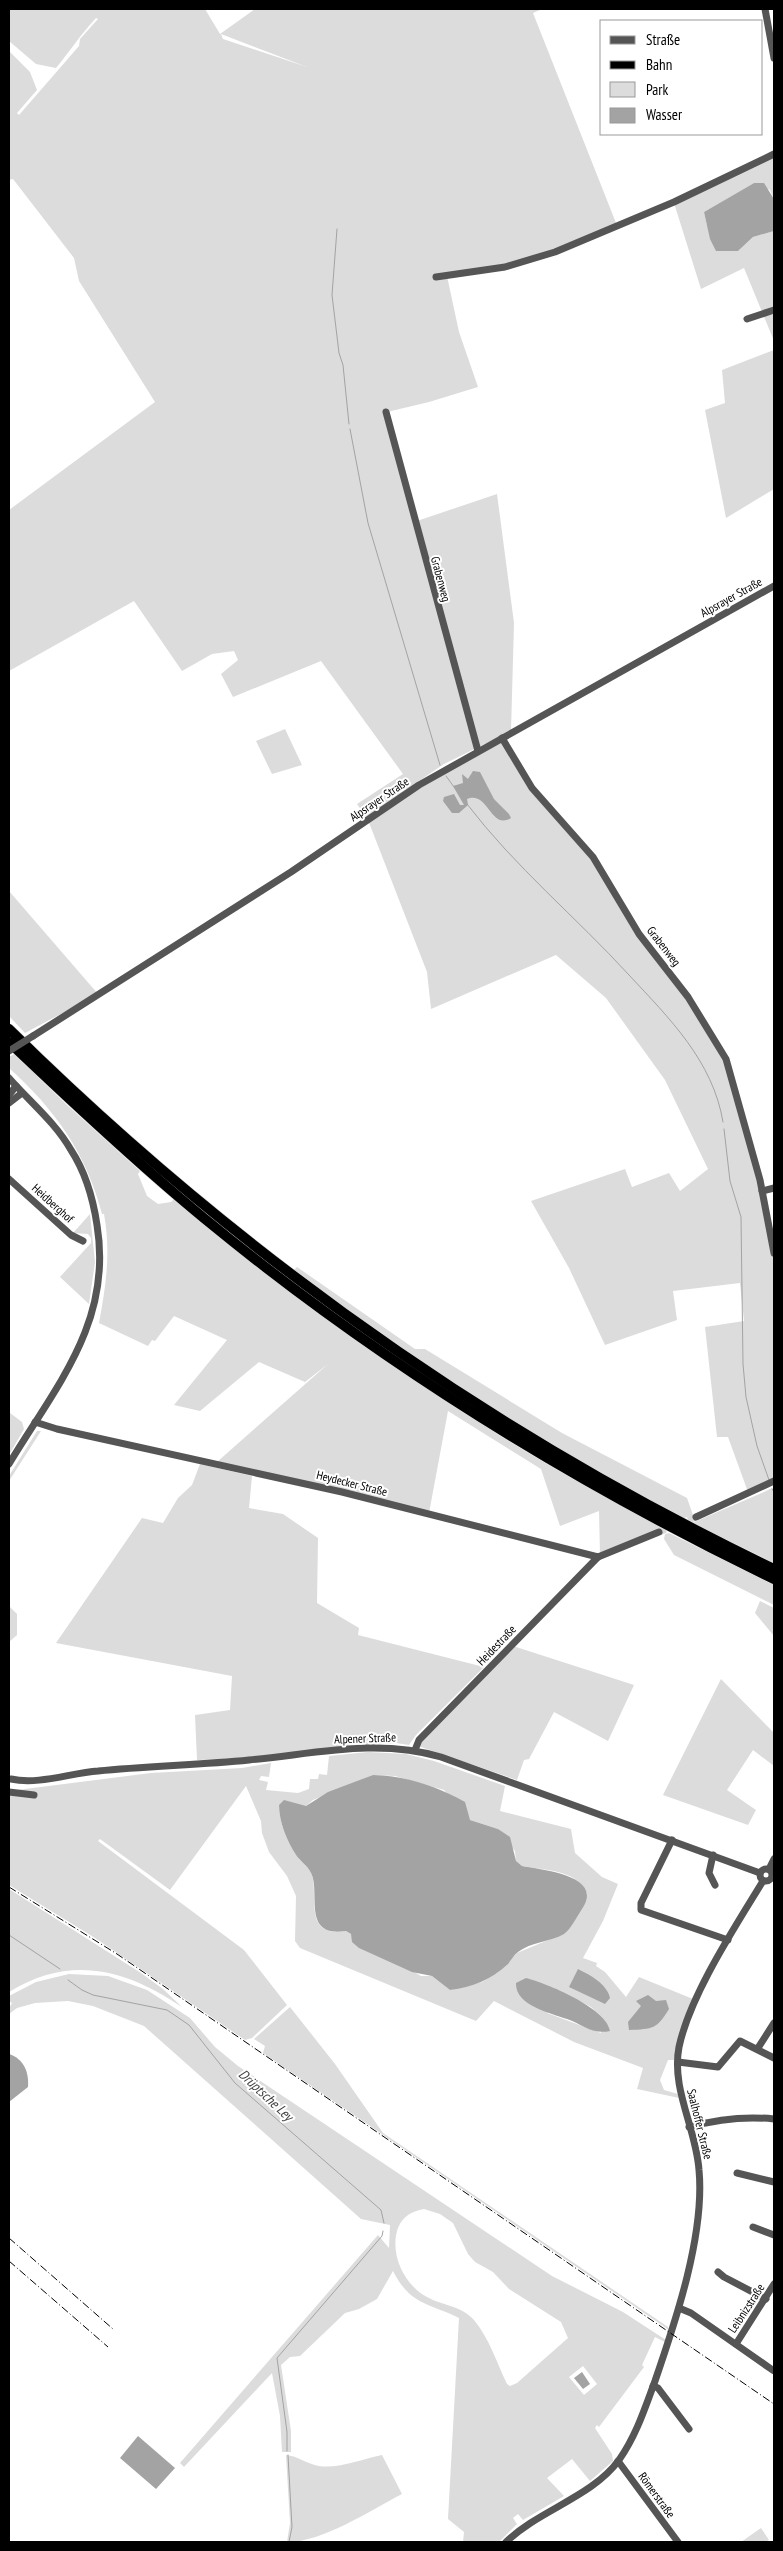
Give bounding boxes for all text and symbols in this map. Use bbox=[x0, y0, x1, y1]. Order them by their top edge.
legend bbox=[600, 20, 763, 135]
text: Straße bbox=[646, 30, 680, 49]
text: Bahn bbox=[646, 55, 672, 74]
text: Park bbox=[646, 80, 668, 99]
text: Wasser bbox=[646, 105, 683, 124]
street label: Grabenweg bbox=[428, 555, 454, 603]
street label: Alpsrayer Straße bbox=[697, 574, 765, 620]
street label: Alpsrayer Straße bbox=[346, 774, 412, 824]
street label: Grabenweg bbox=[644, 923, 684, 969]
street label: Heidberghof bbox=[29, 1180, 78, 1226]
street label: Heydecker Straße bbox=[315, 1467, 389, 1499]
street label: Heidestraße bbox=[473, 1622, 519, 1668]
street label: Alpener Straße bbox=[334, 1729, 396, 1747]
water label: Drüptsche Ley bbox=[235, 2065, 298, 2126]
street label: Saalhoffer Straße bbox=[684, 2087, 716, 2161]
street label: Leibnizstraße bbox=[725, 2281, 767, 2335]
street label: Römerstraße bbox=[635, 2469, 679, 2521]

